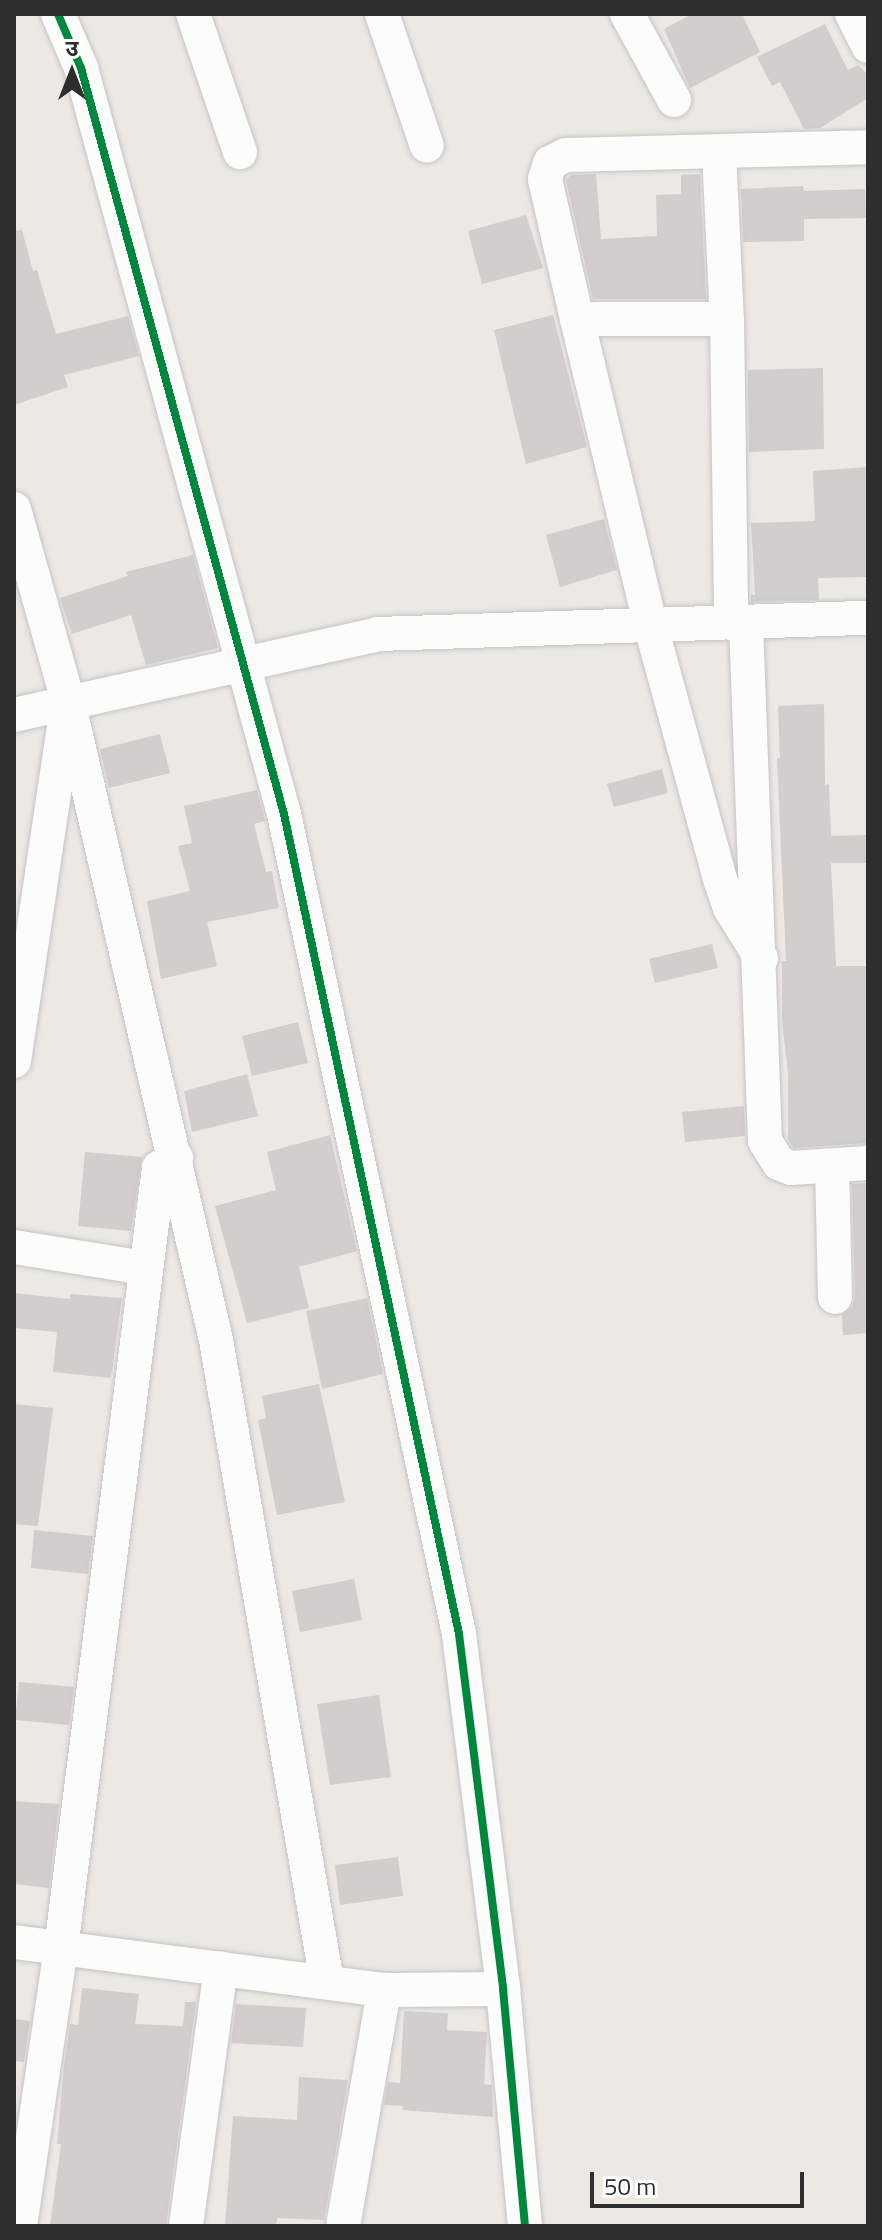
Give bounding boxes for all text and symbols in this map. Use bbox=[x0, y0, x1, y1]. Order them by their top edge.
text: उ bbox=[66, 31, 78, 65]
north arrow bbox=[32, 32, 112, 112]
scale bar bbox=[594, 2156, 808, 2206]
text: 50 m bbox=[604, 2168, 656, 2204]

